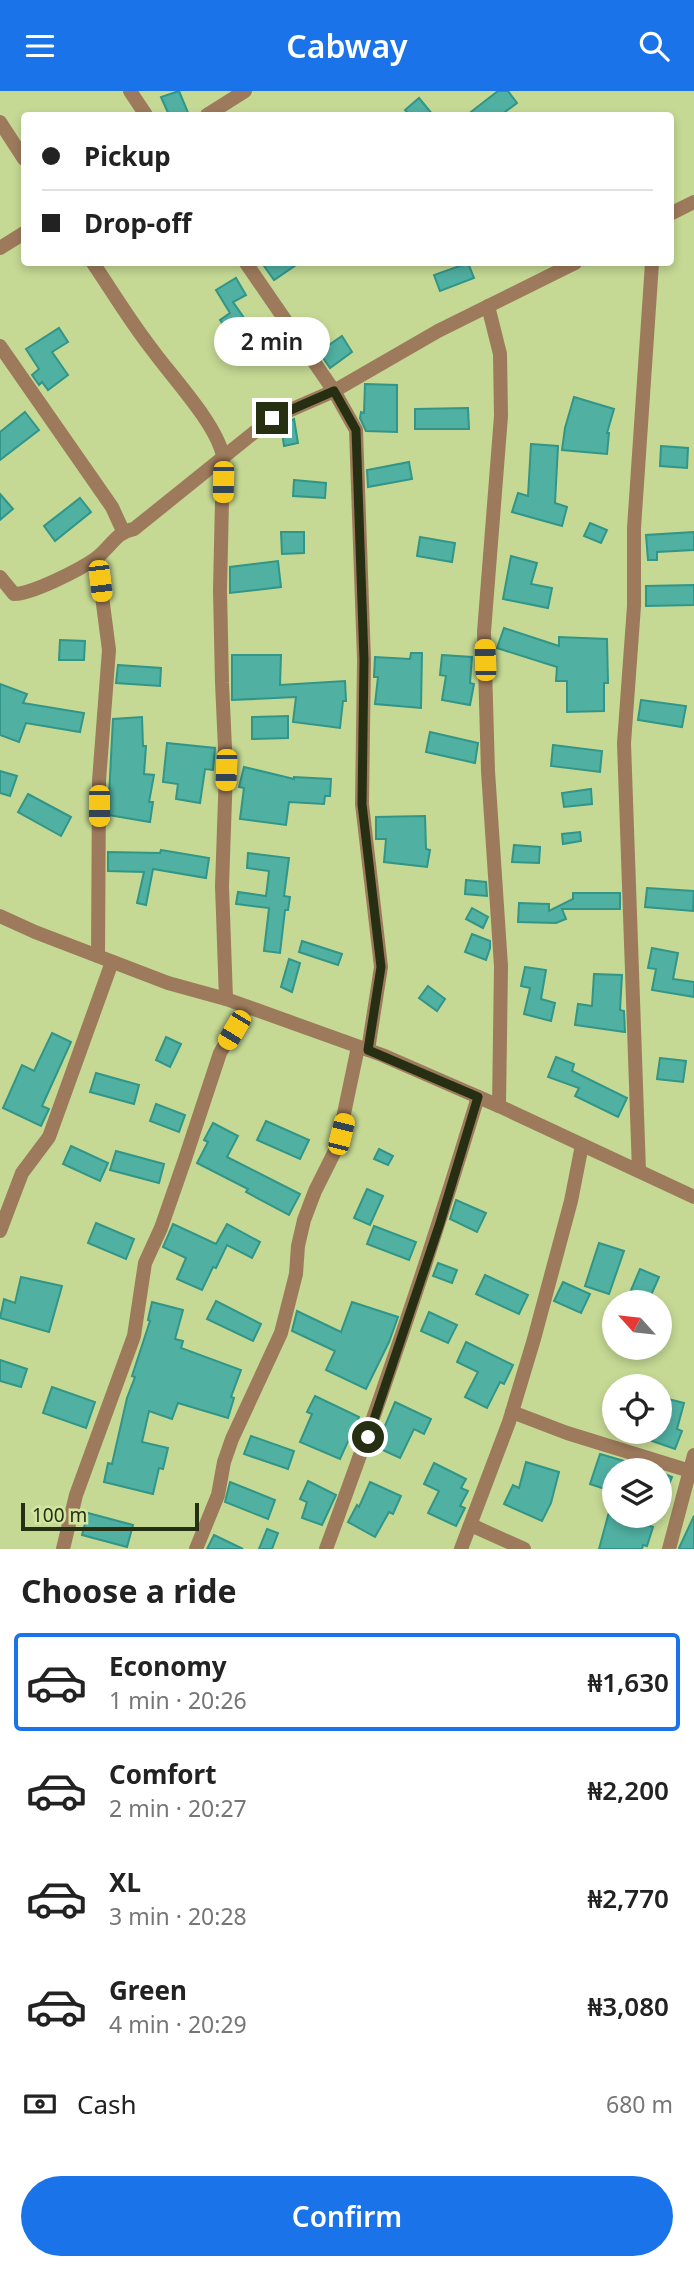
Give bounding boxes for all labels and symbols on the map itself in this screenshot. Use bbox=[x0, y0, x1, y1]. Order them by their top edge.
callout: 2 min bbox=[214, 317, 330, 365]
route end bbox=[256, 402, 288, 434]
car bbox=[213, 461, 234, 503]
car bbox=[88, 559, 113, 603]
car bbox=[474, 639, 497, 681]
car bbox=[215, 749, 238, 791]
car bbox=[89, 785, 110, 827]
car bbox=[215, 1007, 254, 1053]
car bbox=[326, 1111, 357, 1157]
north arrow bbox=[602, 1290, 672, 1360]
route start bbox=[352, 1421, 384, 1453]
scale bar bbox=[21, 1500, 200, 1532]

